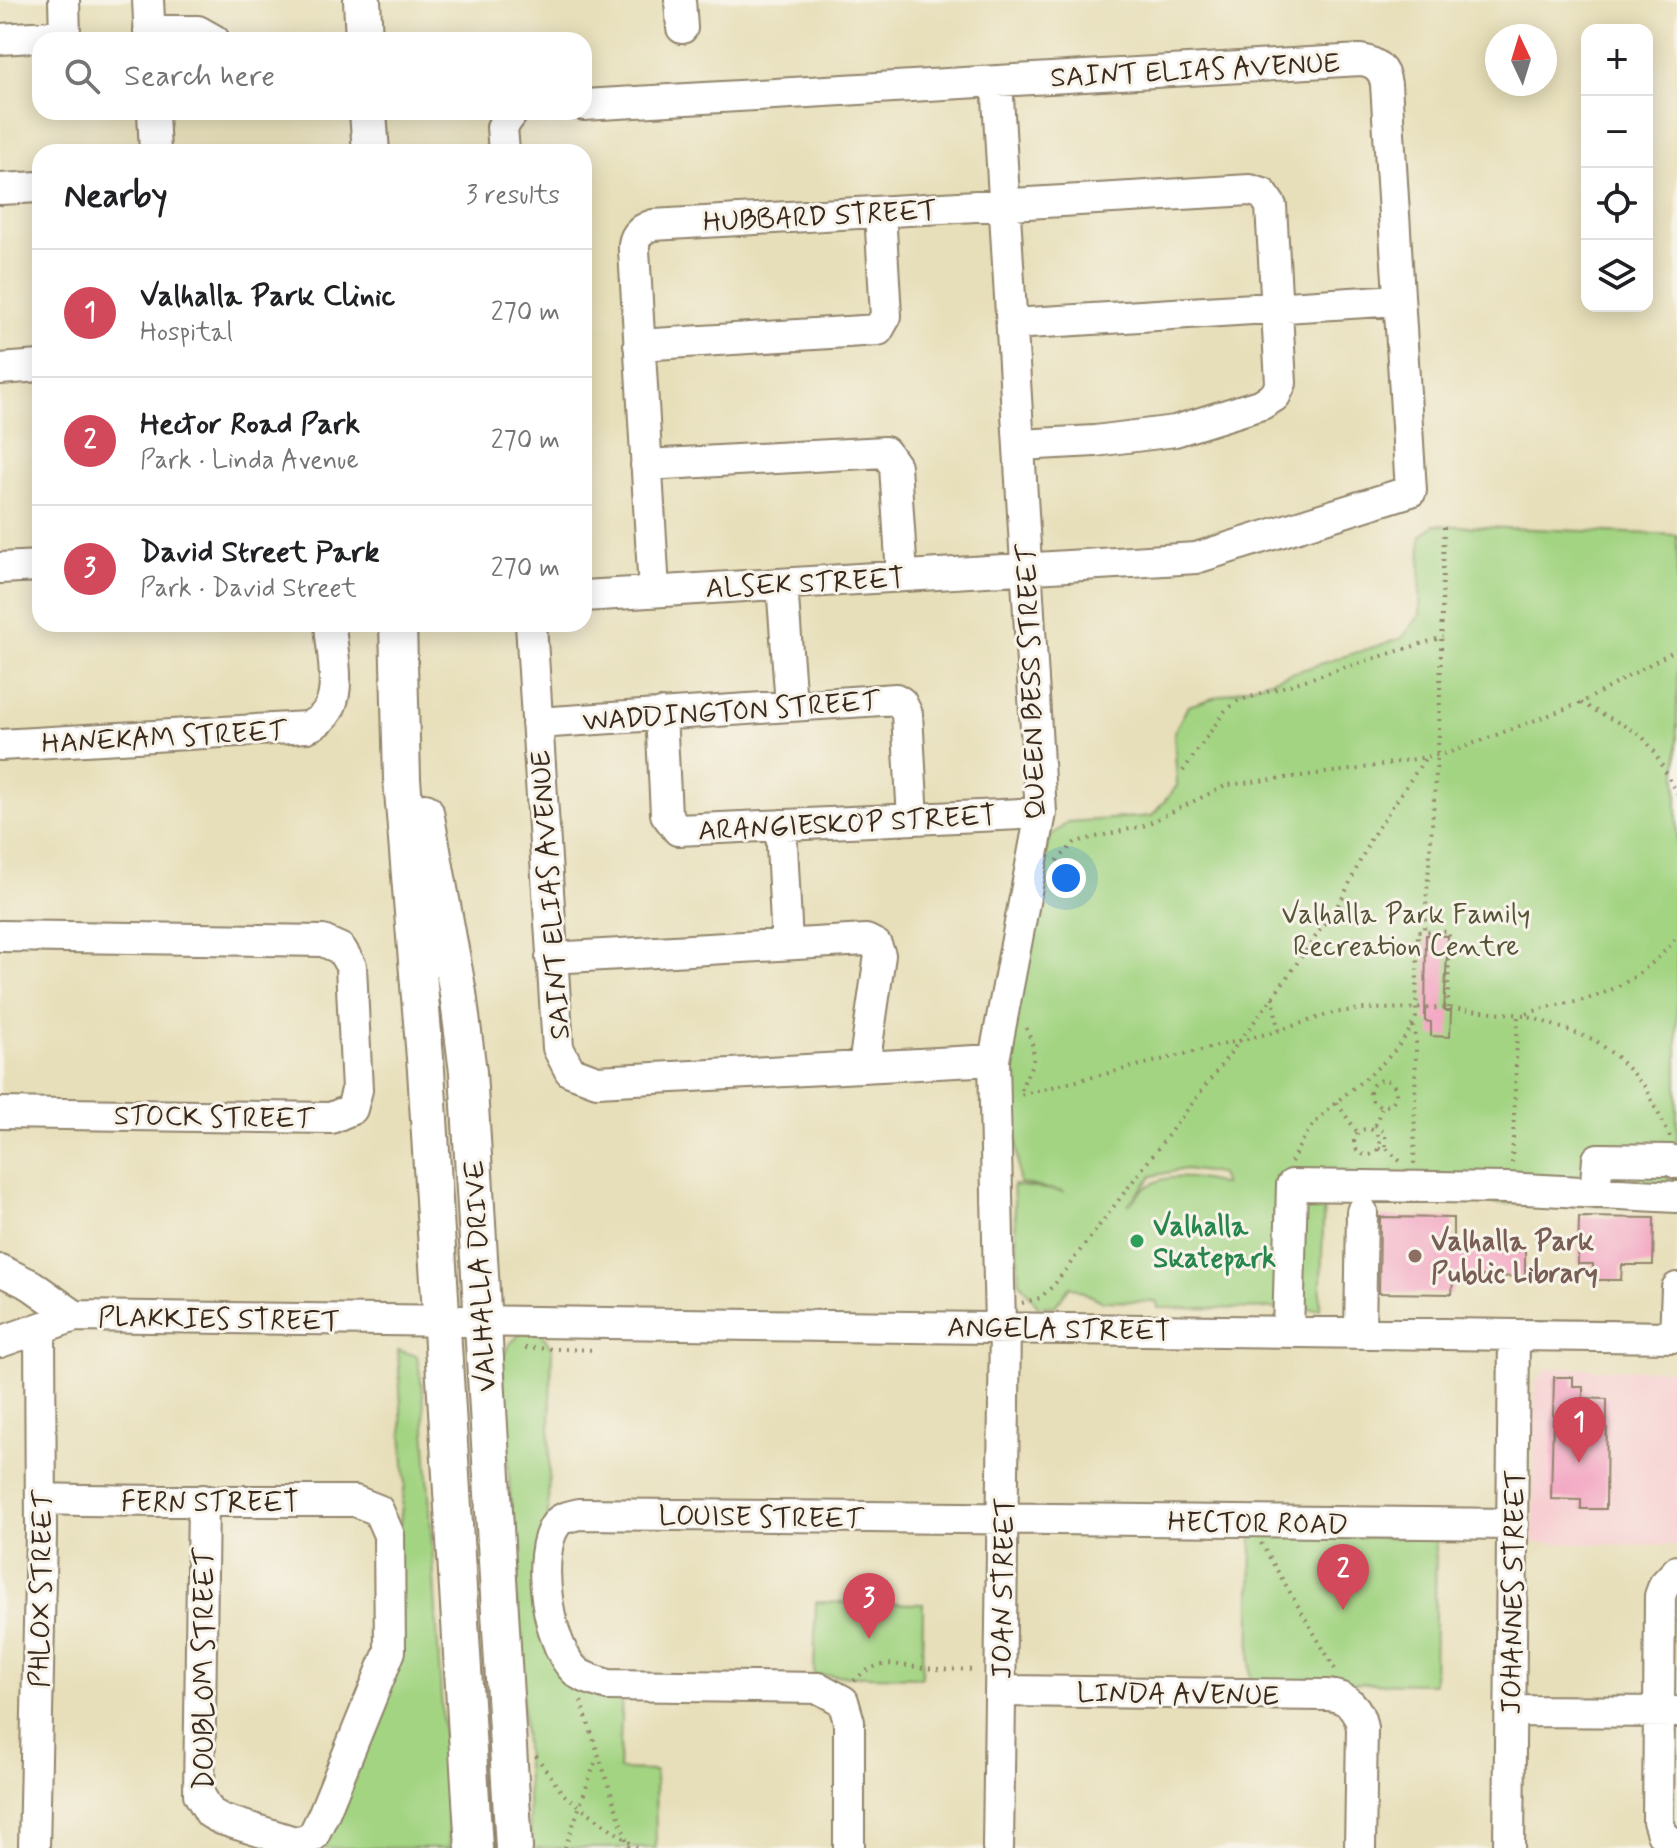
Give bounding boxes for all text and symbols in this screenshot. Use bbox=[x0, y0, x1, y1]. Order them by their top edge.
north arrow bbox=[1485, 24, 1557, 96]
map controls bbox=[1581, 24, 1653, 312]
button: + bbox=[1581, 24, 1653, 96]
search box bbox=[32, 32, 592, 120]
street label: SAINT ELIAS AVENUE bbox=[1049, 45, 1341, 98]
icon: search bbox=[60, 54, 104, 98]
text: Search here bbox=[124, 57, 275, 96]
button: − bbox=[1581, 96, 1653, 168]
button: locate bbox=[1581, 168, 1653, 240]
text: Nearby bbox=[64, 174, 168, 219]
text: 3 results bbox=[466, 179, 560, 213]
street label: HUBBARD STREET bbox=[702, 193, 938, 242]
button: layers bbox=[1581, 240, 1653, 312]
text: Valhalla Park Clinic bbox=[140, 277, 395, 316]
text: 1 bbox=[84, 296, 96, 330]
text: 270 m bbox=[491, 296, 560, 330]
text: Hospital bbox=[140, 316, 233, 350]
text: Hector Road Park bbox=[140, 405, 360, 444]
text: 2 bbox=[84, 424, 96, 458]
text: 270 m bbox=[491, 424, 560, 458]
text: Park · Linda Avenue bbox=[140, 444, 359, 478]
text: David Street Park bbox=[140, 533, 380, 572]
street label: QUEEN BESS STREET bbox=[1009, 543, 1056, 820]
text: 3 bbox=[84, 552, 96, 586]
text: 270 m bbox=[491, 552, 560, 586]
street label: ALSEK STREET bbox=[705, 561, 906, 608]
text: Park · David Street bbox=[140, 572, 357, 606]
street label: WADDINGTON STREET bbox=[581, 684, 882, 741]
street label: HANEKAM STREET bbox=[41, 714, 289, 763]
street label: SAINT ELIAS AVENUE bbox=[523, 749, 580, 1041]
street label: ARANGIESKOP STREET bbox=[697, 798, 997, 851]
your location bbox=[1046, 858, 1086, 898]
park label: Valhalla Park Family Recreation Centre bbox=[1281, 897, 1531, 966]
street label: STOCK STREET bbox=[114, 1098, 315, 1139]
street label: VALHALLA DRIVE bbox=[457, 1159, 506, 1393]
place label: Valhalla Skatepark bbox=[1153, 1209, 1276, 1278]
place label: Valhalla Park Public Library bbox=[1431, 1224, 1598, 1293]
marker: Valhalla Skatepark bbox=[1128, 1232, 1146, 1250]
marker: Valhalla Park Public Library bbox=[1406, 1247, 1424, 1265]
street label: PLAKKIES STREET bbox=[98, 1300, 340, 1341]
street label: ANGELA STREET bbox=[947, 1310, 1171, 1351]
pin: 1 bbox=[1553, 1397, 1605, 1463]
street label: JOHANNES STREET bbox=[1494, 1469, 1535, 1715]
street label: FERN STREET bbox=[121, 1485, 299, 1522]
street label: PHLOX STREET bbox=[22, 1489, 63, 1688]
street label: JOAN STREET bbox=[984, 1497, 1025, 1679]
street label: LOUISE STREET bbox=[658, 1498, 865, 1539]
street label: HECTOR ROAD bbox=[1167, 1504, 1349, 1545]
pin: 2 bbox=[1317, 1544, 1369, 1610]
street label: DOUBLOM STREET bbox=[187, 1547, 224, 1790]
pin: 3 bbox=[843, 1573, 895, 1639]
street label: LINDA AVENUE bbox=[1077, 1675, 1279, 1716]

